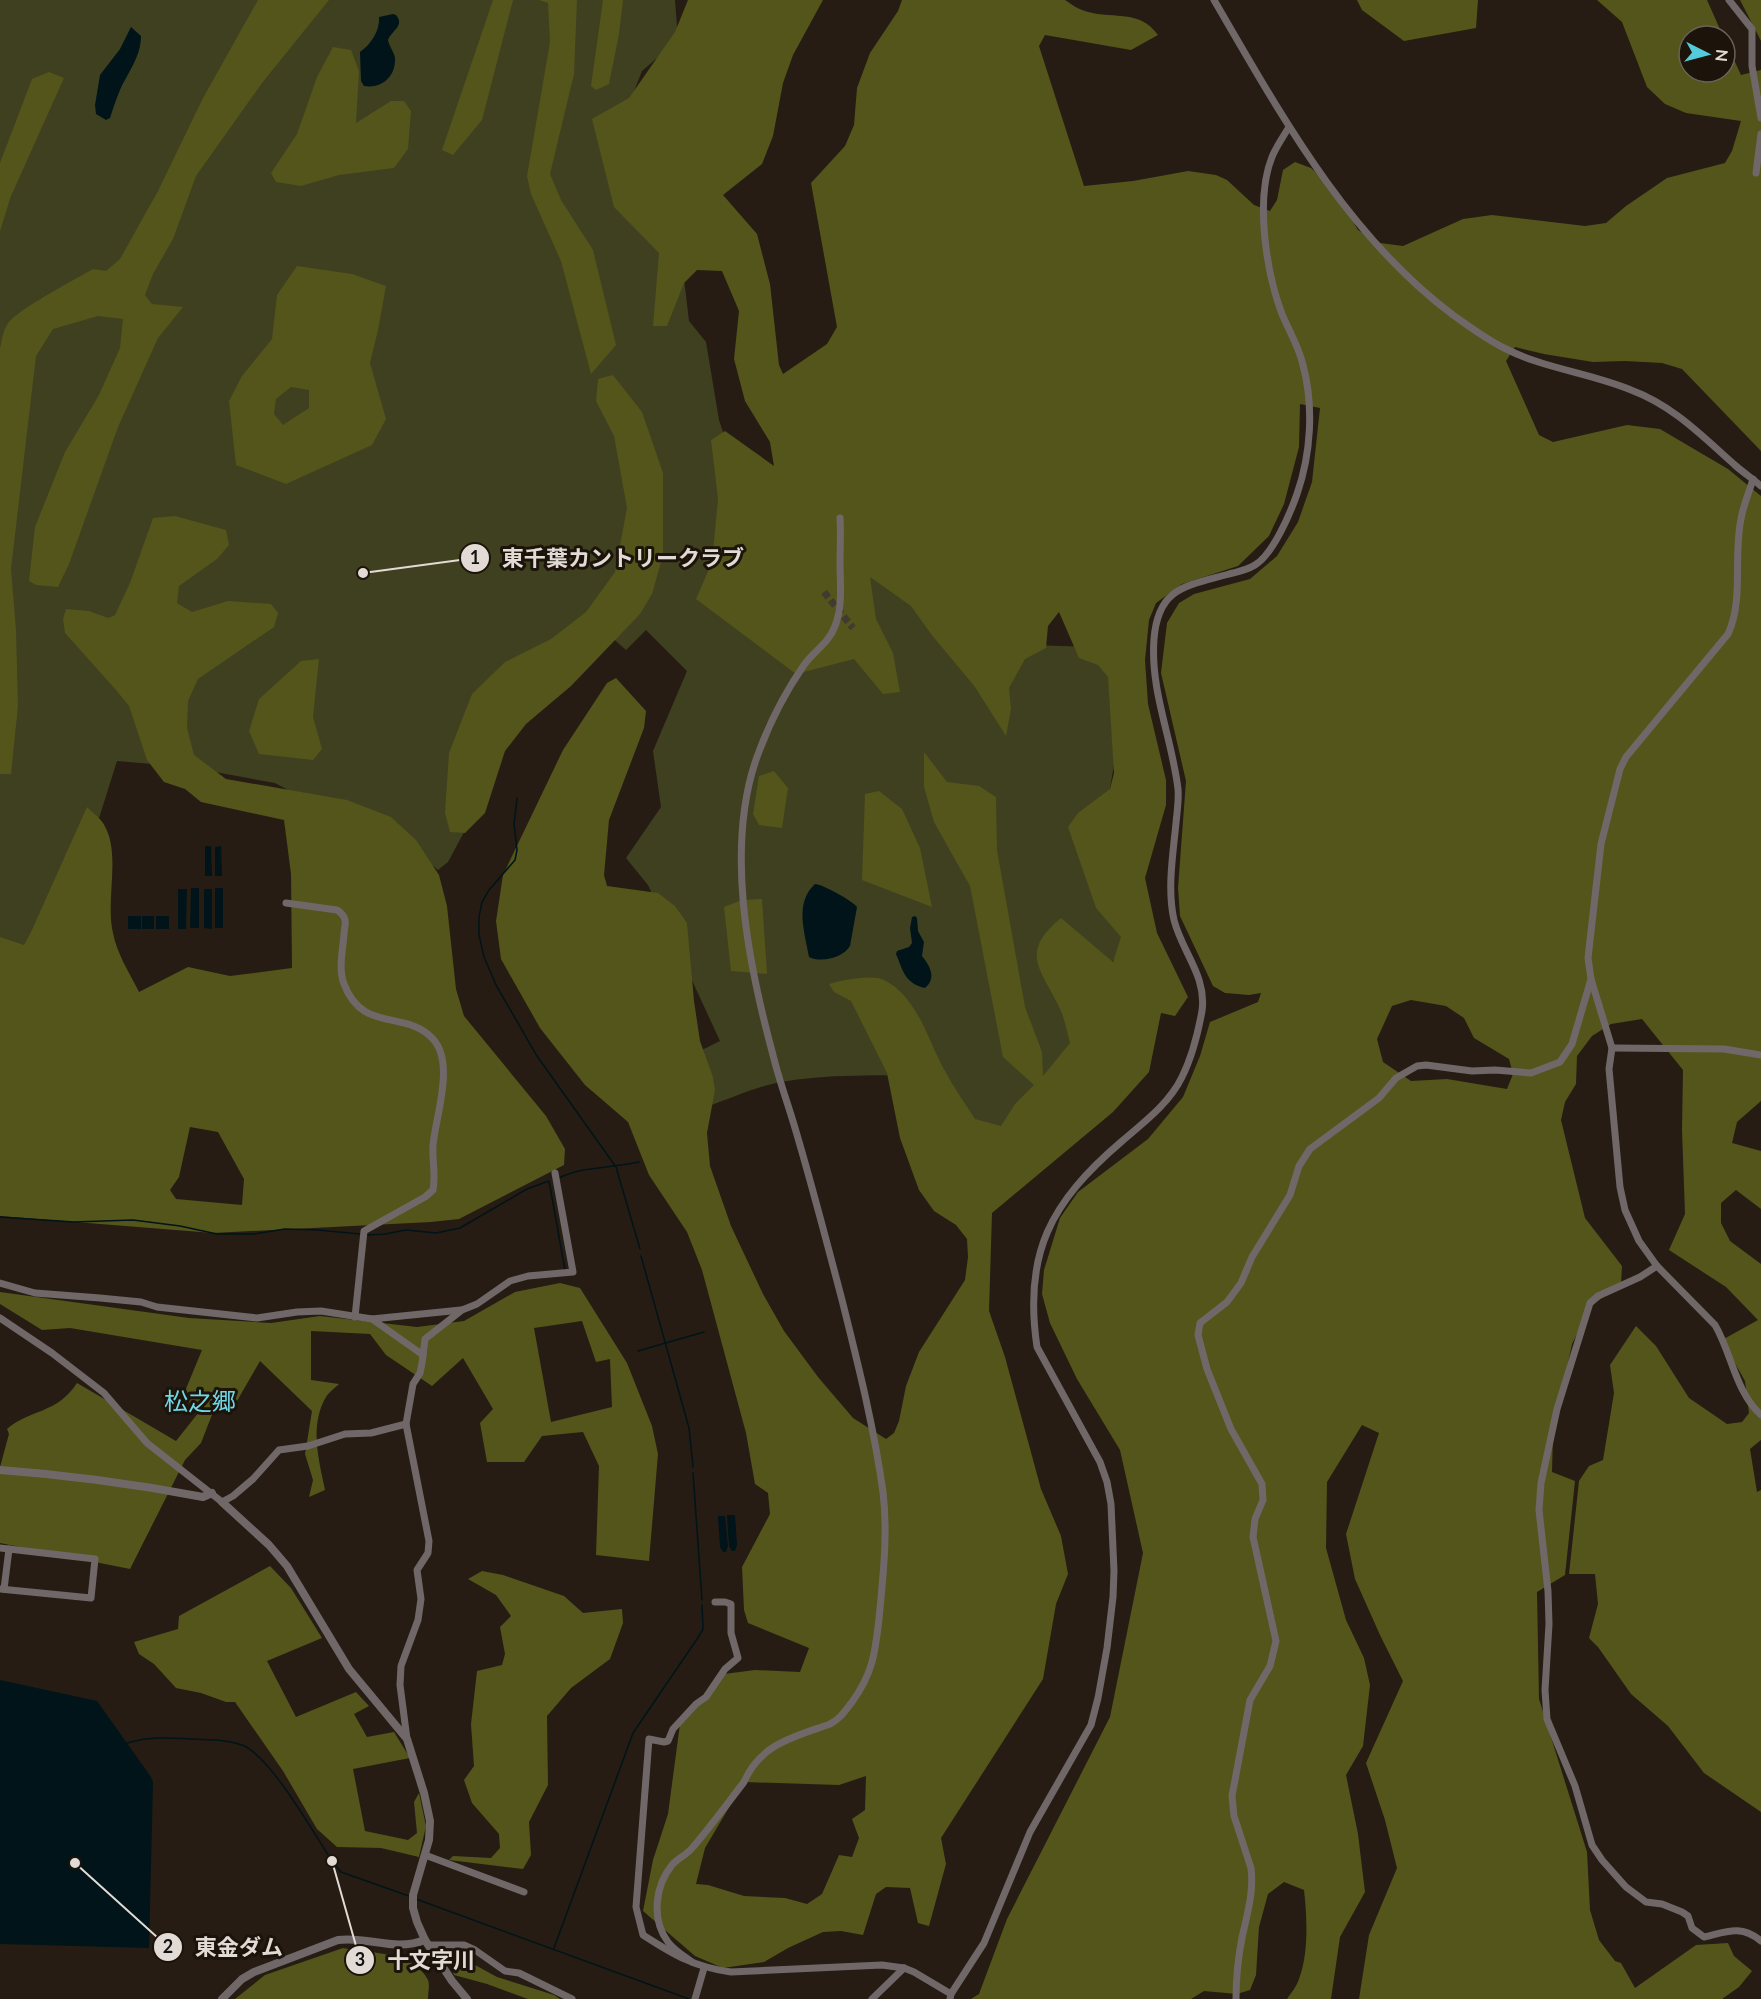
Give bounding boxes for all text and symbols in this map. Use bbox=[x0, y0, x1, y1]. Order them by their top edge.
north arrow bbox=[1677, 24, 1737, 84]
text: N bbox=[1712, 48, 1733, 63]
callout: 東千葉カントリークラブ bbox=[460, 538, 756, 578]
text: 東千葉カントリークラブ bbox=[502, 544, 744, 571]
text: 1 bbox=[470, 546, 480, 568]
district label: 松之郷 bbox=[164, 1386, 236, 1415]
callout: 東金ダム bbox=[153, 1927, 295, 1967]
text: 東金ダム bbox=[195, 1933, 283, 1960]
text: 2 bbox=[163, 1935, 173, 1957]
callout: 十文字川 bbox=[345, 1940, 487, 1980]
text: 十文字川 bbox=[387, 1946, 475, 1973]
text: 3 bbox=[355, 1948, 365, 1970]

